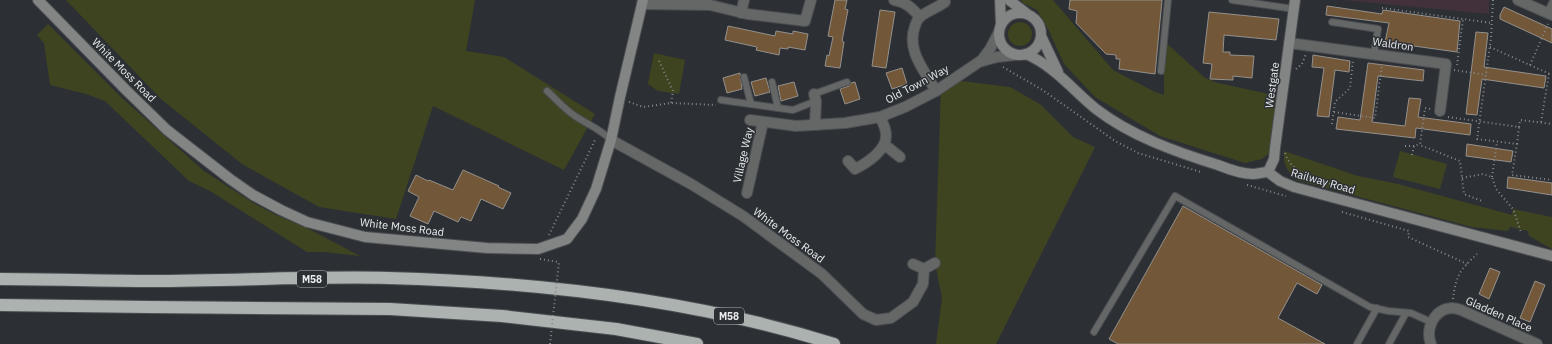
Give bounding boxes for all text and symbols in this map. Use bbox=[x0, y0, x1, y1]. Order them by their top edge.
street label: Waldron bbox=[1372, 34, 1414, 54]
street label: White Moss Road bbox=[89, 35, 159, 105]
street label: Old Town Way bbox=[883, 61, 952, 107]
street label: Westgate bbox=[1262, 61, 1282, 109]
street label: Village Way bbox=[730, 125, 756, 184]
street label: Railway Road bbox=[1289, 165, 1357, 197]
street label: White Moss Road bbox=[751, 204, 827, 266]
street label: White Moss Road bbox=[359, 215, 445, 239]
road number: M58 bbox=[297, 271, 327, 287]
street label: Gladden Place bbox=[1464, 293, 1534, 335]
road number: M58 bbox=[714, 308, 744, 324]

